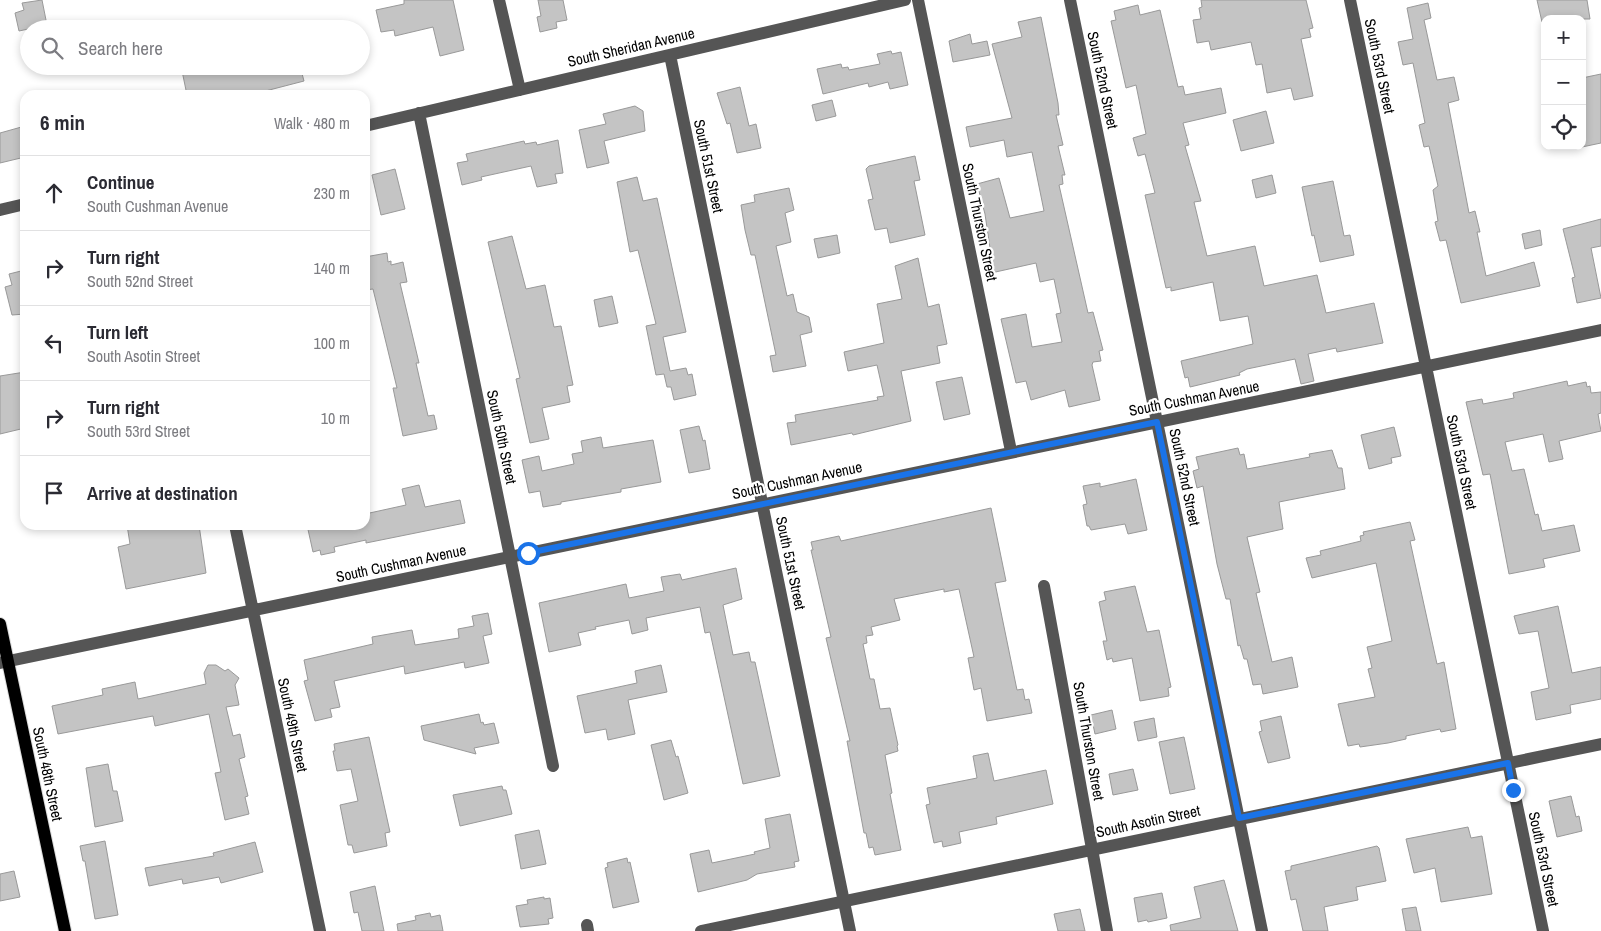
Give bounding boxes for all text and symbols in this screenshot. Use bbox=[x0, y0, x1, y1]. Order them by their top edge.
map controls bbox=[1541, 15, 1586, 150]
button: + bbox=[1541, 15, 1586, 60]
street label: South 53rd Street bbox=[1360, 17, 1400, 116]
search box bbox=[20, 20, 370, 75]
street label: South Sheridan Avenue bbox=[565, 22, 697, 72]
street label: South 52nd Street bbox=[1082, 29, 1124, 131]
icon: search bbox=[38, 34, 66, 62]
text: Search here bbox=[78, 35, 163, 61]
button: − bbox=[1541, 60, 1586, 105]
button: locate bbox=[1541, 105, 1586, 150]
text: 6 min bbox=[40, 108, 85, 137]
text: Walk · 480 m bbox=[274, 112, 350, 134]
street label: South 51st Street bbox=[689, 117, 729, 215]
street label: South Thurston Street bbox=[957, 161, 1003, 284]
text: Continue bbox=[87, 169, 155, 195]
icon: ahead bbox=[40, 179, 68, 207]
text: 230 m bbox=[314, 182, 350, 204]
text: South Cushman Avenue bbox=[87, 195, 228, 217]
text: Turn right bbox=[87, 244, 159, 270]
icon: right bbox=[40, 254, 68, 282]
text: 140 m bbox=[314, 257, 350, 279]
text: South 52nd Street bbox=[87, 270, 193, 292]
text: Turn left bbox=[87, 319, 148, 345]
icon: left bbox=[40, 329, 68, 357]
text: 100 m bbox=[314, 332, 350, 354]
text: South Asotin Street bbox=[87, 345, 200, 367]
street label: South Cushman Avenue bbox=[1127, 375, 1261, 421]
street label: South 50th Street bbox=[482, 388, 522, 487]
text: Turn right bbox=[87, 394, 159, 420]
icon: right bbox=[40, 404, 68, 432]
text: 10 m bbox=[321, 407, 350, 429]
street label: South 53rd Street bbox=[1442, 413, 1482, 512]
text: South 53rd Street bbox=[87, 420, 190, 442]
street label: South 52nd Street bbox=[1164, 426, 1206, 528]
street label: South Cushman Avenue bbox=[730, 456, 864, 504]
icon: arrive bbox=[40, 479, 68, 507]
text: Arrive at destination bbox=[87, 480, 238, 506]
street label: South 51st Street bbox=[771, 514, 811, 612]
street label: South Cushman Avenue bbox=[334, 539, 468, 587]
route start bbox=[517, 542, 540, 565]
street label: South 49th Street bbox=[273, 676, 313, 775]
street label: South Thurston Street bbox=[1068, 680, 1110, 803]
street label: South 48th Street bbox=[28, 725, 68, 824]
route end bbox=[1502, 779, 1525, 802]
street label: South Asotin Street bbox=[1094, 800, 1203, 842]
street label: South 53rd Street bbox=[1524, 810, 1564, 909]

